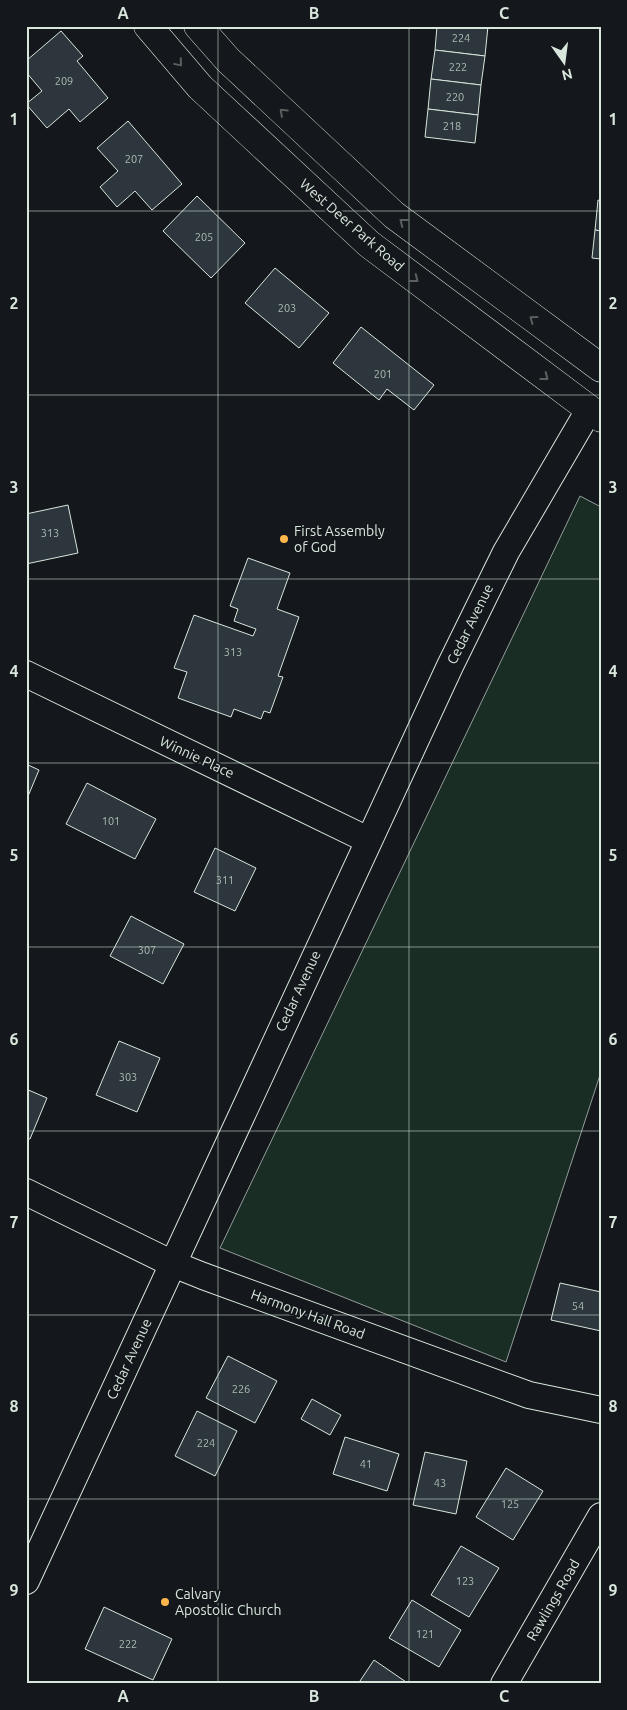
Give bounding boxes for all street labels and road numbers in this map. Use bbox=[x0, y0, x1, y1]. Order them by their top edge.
street label: West Deer Park Road bbox=[297, 176, 407, 274]
street label: Cedar Avenue bbox=[444, 581, 496, 667]
street label: Winnie Place bbox=[157, 733, 237, 781]
street label: Cedar Avenue bbox=[272, 948, 324, 1034]
street label: Harmony Hall Road bbox=[249, 1286, 367, 1342]
street label: Cedar Avenue bbox=[103, 1316, 155, 1402]
street label: Rawlings Road bbox=[523, 1556, 583, 1644]

